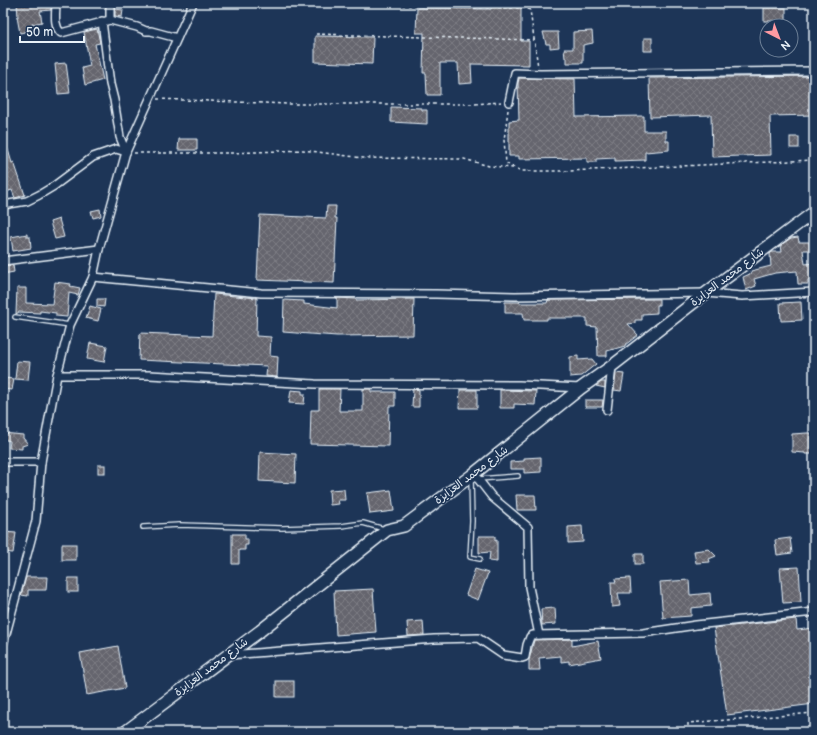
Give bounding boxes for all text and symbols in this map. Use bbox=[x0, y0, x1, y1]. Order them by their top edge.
scale bar bbox=[20, 18, 84, 44]
north arrow bbox=[759, 18, 799, 58]
text: 50 m bbox=[26, 25, 53, 40]
text: N bbox=[778, 37, 793, 53]
street label: شارع محمد العزايزة bbox=[688, 245, 767, 310]
street label: شارع محمد العزايزة bbox=[432, 443, 511, 508]
street label: شارع محمد العزايزة bbox=[172, 635, 251, 700]

